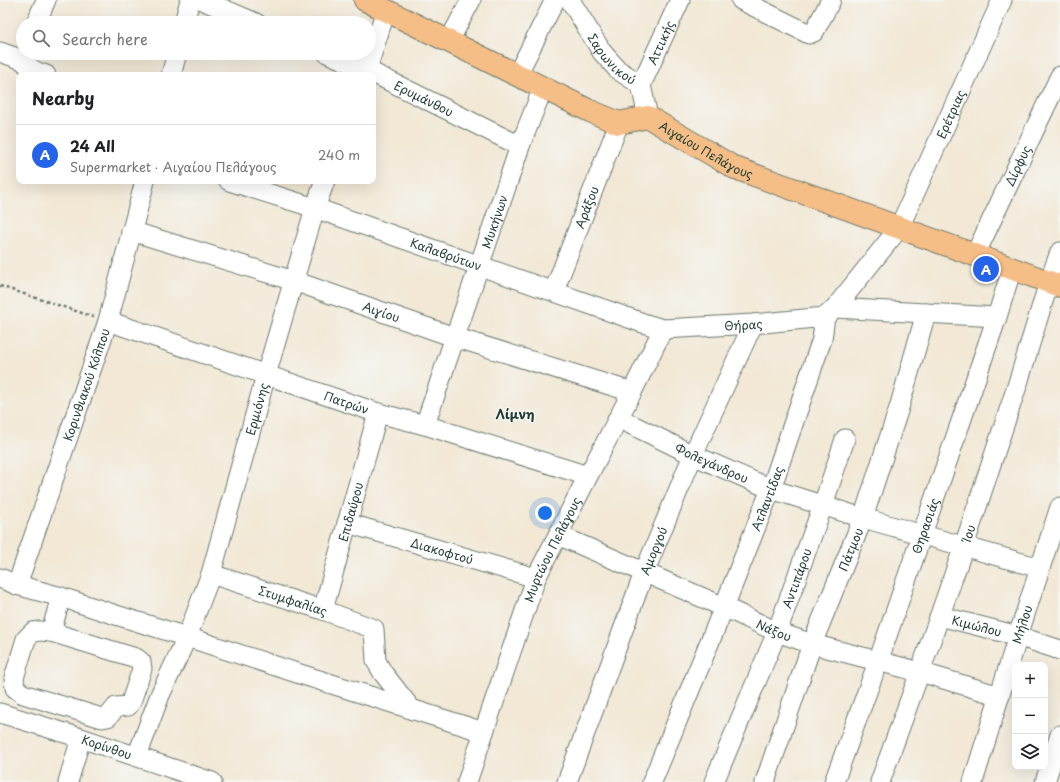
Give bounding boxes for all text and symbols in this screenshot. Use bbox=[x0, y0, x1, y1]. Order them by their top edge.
search box bbox=[16, 16, 376, 60]
street label: Αττικής bbox=[643, 17, 679, 67]
icon: search bbox=[30, 27, 52, 49]
text: Search here bbox=[62, 27, 148, 50]
street label: Σαρωνικού bbox=[584, 30, 640, 89]
street label: Ερυμάνθου bbox=[391, 76, 457, 121]
text: Nearby bbox=[32, 85, 94, 111]
street label: Ερέτριας bbox=[932, 86, 969, 141]
street label: Αιγαίου Πελάγους bbox=[656, 117, 756, 183]
text: 24 All bbox=[70, 134, 115, 157]
street label: Δίρφυς bbox=[1000, 142, 1035, 189]
text: A bbox=[40, 145, 50, 164]
text: 240 m bbox=[318, 145, 360, 164]
text: Supermarket · Αιγαίου Πελάγους bbox=[70, 157, 277, 176]
street label: Αράξου bbox=[570, 183, 603, 231]
street label: Μυκήνων bbox=[477, 192, 512, 251]
street label: Καλαβρύτων bbox=[408, 233, 484, 275]
pin: A bbox=[973, 254, 999, 284]
street label: Αιγίου bbox=[360, 297, 402, 326]
street label: Θήρας bbox=[724, 314, 763, 335]
street label: Κορινθιακού Κόλπου bbox=[58, 326, 114, 443]
street label: Ερμιόνης bbox=[241, 380, 273, 437]
street label: Πατρών bbox=[322, 386, 371, 418]
district label: Λίμνη bbox=[496, 404, 534, 423]
street label: Φολεγάνδρου bbox=[672, 439, 751, 487]
street label: Ατλαντίδας bbox=[746, 464, 787, 534]
street label: Επιδαύρου bbox=[334, 480, 367, 544]
street label: Μυρτώου Πελάγους bbox=[519, 494, 585, 604]
street label: Θηρασιάς bbox=[907, 495, 943, 556]
your location bbox=[535, 503, 555, 523]
street label: Ίου bbox=[956, 522, 980, 546]
street label: Αμοργού bbox=[635, 524, 671, 577]
street label: Πάτμου bbox=[834, 525, 867, 574]
street label: Διακοφτού bbox=[409, 533, 476, 568]
street label: Αντιπάρου bbox=[777, 545, 816, 611]
street label: Στυμφαλίας bbox=[256, 581, 330, 620]
street label: Μήλου bbox=[1007, 603, 1037, 646]
street label: Κιμώλου bbox=[950, 610, 1004, 641]
street label: Νάξου bbox=[753, 614, 794, 645]
map controls bbox=[1012, 662, 1048, 770]
button: + bbox=[1012, 662, 1048, 698]
button: − bbox=[1012, 698, 1048, 734]
street label: Κορίνθου bbox=[79, 730, 134, 764]
button: layers bbox=[1012, 734, 1048, 770]

